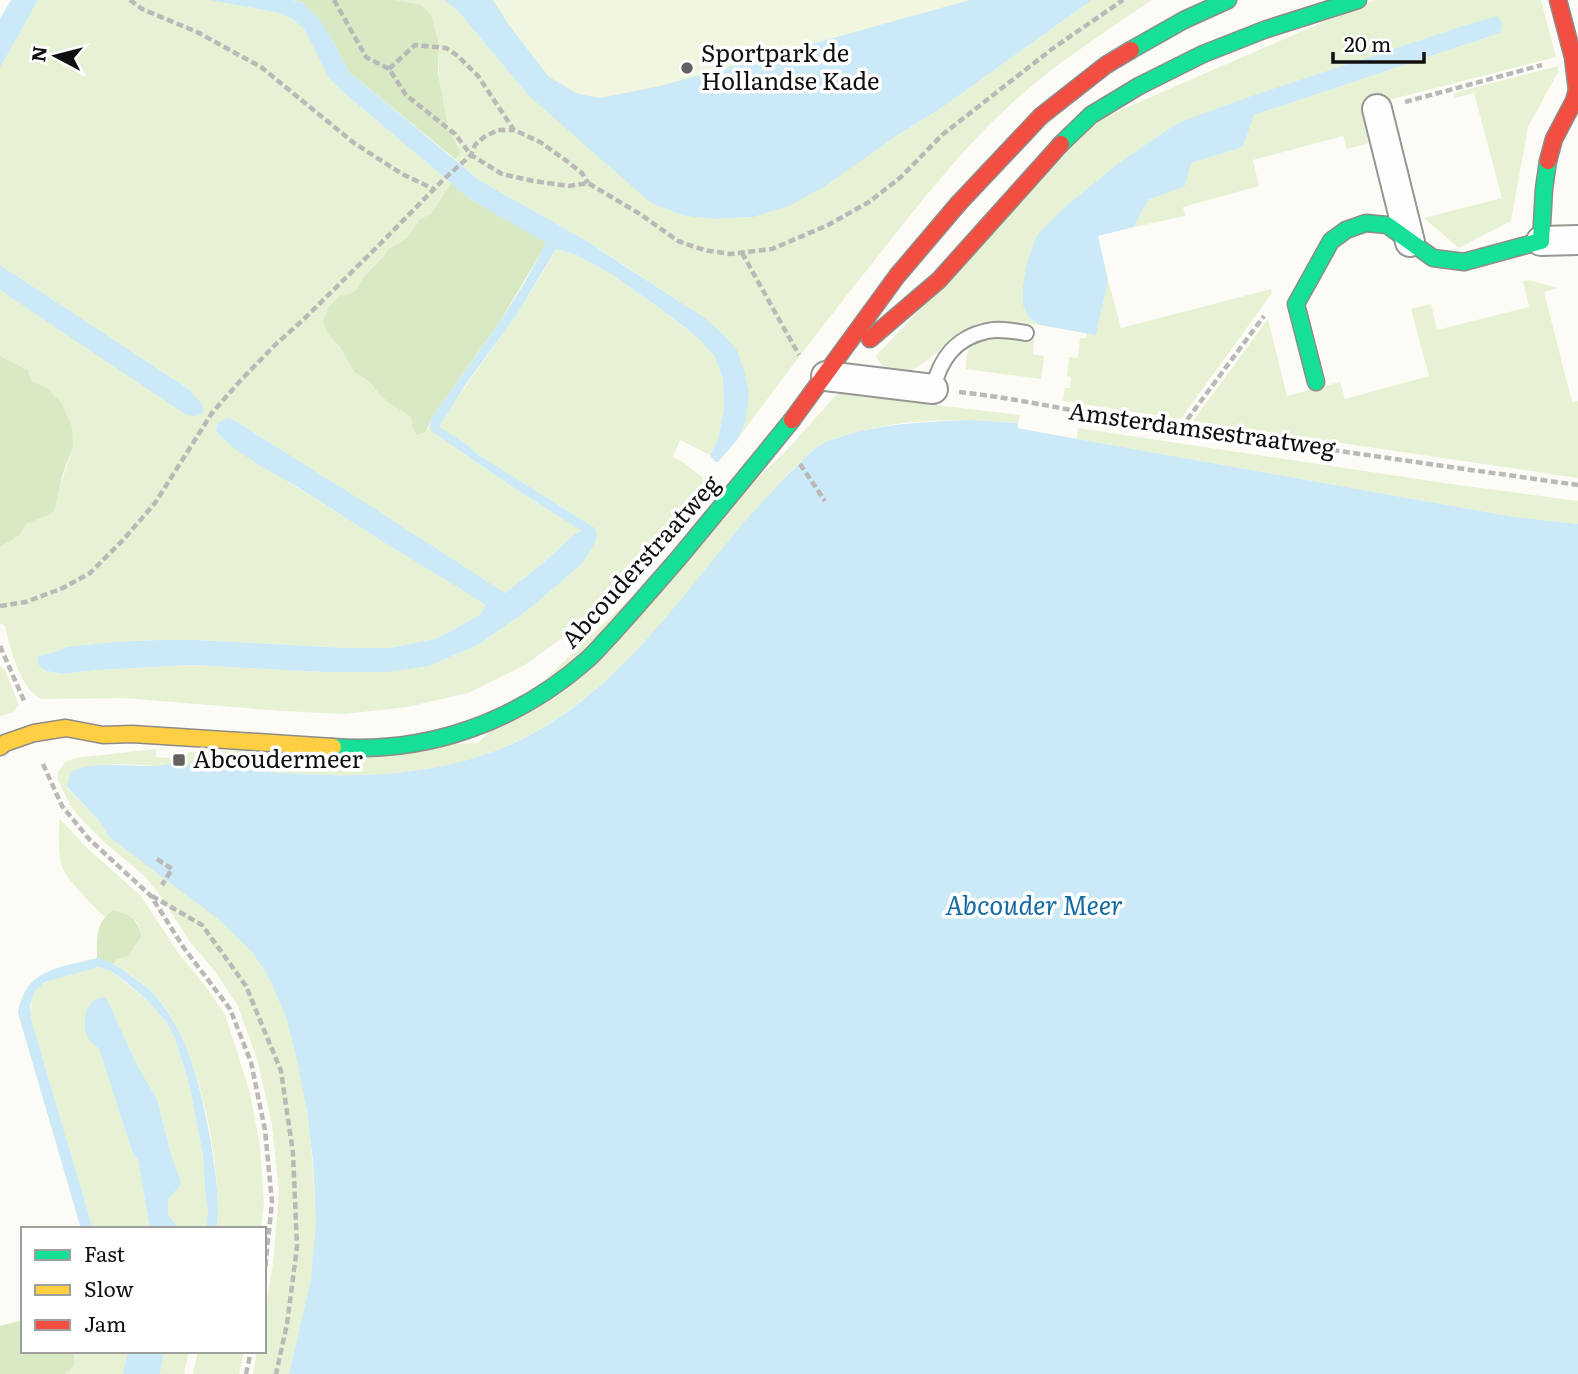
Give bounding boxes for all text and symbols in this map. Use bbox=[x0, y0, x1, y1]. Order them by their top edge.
north arrow bbox=[21, 21, 91, 91]
scale bar bbox=[1333, 21, 1424, 65]
text: 20 m bbox=[1344, 27, 1391, 58]
place label: Sportpark de Hollandse Kade bbox=[701, 34, 879, 97]
text: N bbox=[23, 44, 53, 63]
marker: Sportpark de Hollandse Kade bbox=[679, 60, 695, 76]
street label: Amsterdamsestraatweg bbox=[1067, 391, 1338, 464]
street label: Abcouderstraatweg bbox=[552, 466, 727, 655]
place label: Abcoudermeer bbox=[193, 740, 364, 775]
marker: Abcoudermeer bbox=[171, 752, 187, 768]
water label: Abcouder Meer bbox=[945, 884, 1123, 923]
legend bbox=[21, 1227, 266, 1353]
text: Fast bbox=[84, 1237, 125, 1268]
text: Slow bbox=[84, 1272, 134, 1303]
text: Jam bbox=[84, 1307, 126, 1338]

